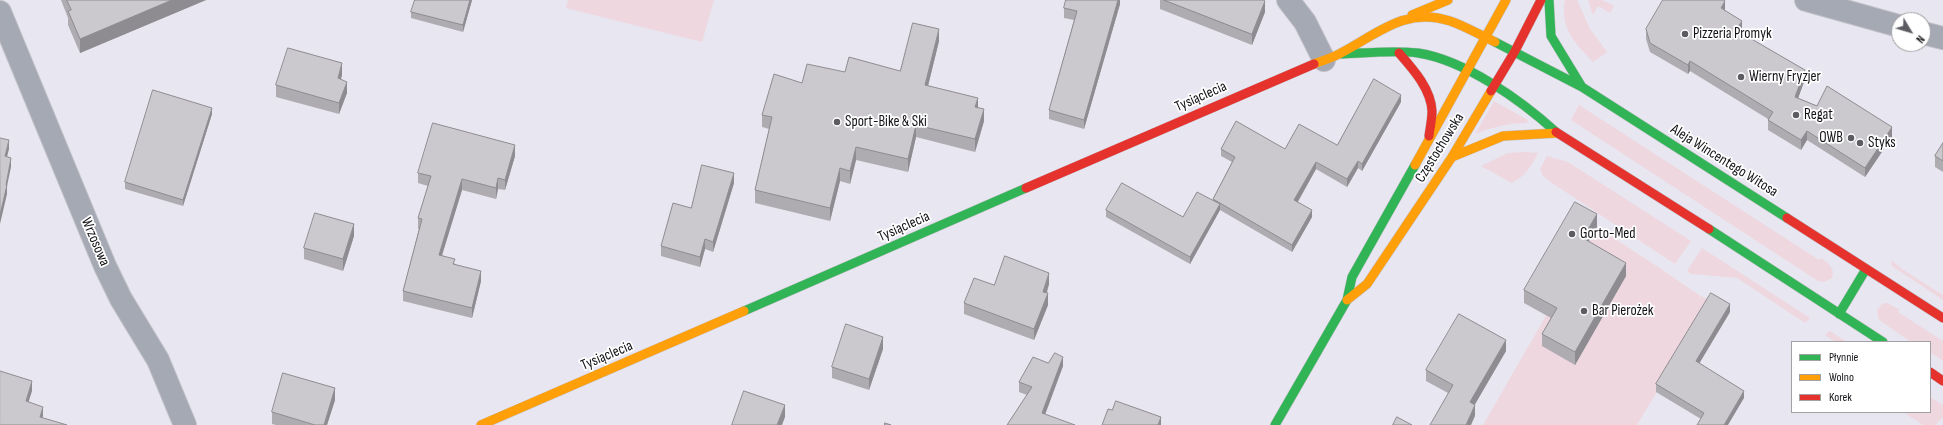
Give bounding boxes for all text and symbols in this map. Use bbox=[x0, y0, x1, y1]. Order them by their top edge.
north arrow bbox=[1891, 12, 1931, 52]
place label: Pizzeria Promyk bbox=[1693, 25, 1772, 43]
marker: Pizzeria Promyk bbox=[1680, 29, 1690, 39]
text: N bbox=[1913, 33, 1927, 45]
place label: Wierny Fryzjer bbox=[1749, 68, 1821, 86]
marker: Wierny Fryzjer bbox=[1736, 72, 1746, 82]
street label: Tysiąclecia bbox=[1172, 78, 1230, 116]
place label: Regat bbox=[1804, 106, 1833, 124]
street label: Częstochowska bbox=[1412, 110, 1468, 186]
marker: Regat bbox=[1791, 110, 1801, 120]
place label: Sport-Bike & Ski bbox=[845, 113, 927, 131]
marker: Sport-Bike & Ski bbox=[832, 117, 842, 127]
street label: Aleja Wincentego Witosa bbox=[1667, 121, 1781, 201]
place label: OWB bbox=[1819, 129, 1843, 147]
marker: OWB bbox=[1846, 133, 1856, 143]
place label: Styks bbox=[1868, 134, 1896, 152]
marker: Styks bbox=[1855, 138, 1865, 148]
street label: Tysiąclecia bbox=[875, 208, 933, 246]
street label: Wrzosowa bbox=[77, 215, 113, 269]
place label: Gorto-Med bbox=[1580, 225, 1636, 243]
marker: Gorto-Med bbox=[1567, 229, 1577, 239]
place label: Bar Pierożek bbox=[1592, 302, 1653, 320]
marker: Bar Pierożek bbox=[1579, 306, 1589, 316]
street label: Tysiąclecia bbox=[578, 337, 636, 375]
legend bbox=[1791, 341, 1931, 413]
text: Płynnie bbox=[1829, 350, 1858, 365]
text: Wolno bbox=[1829, 370, 1854, 385]
text: Korek bbox=[1829, 390, 1852, 405]

